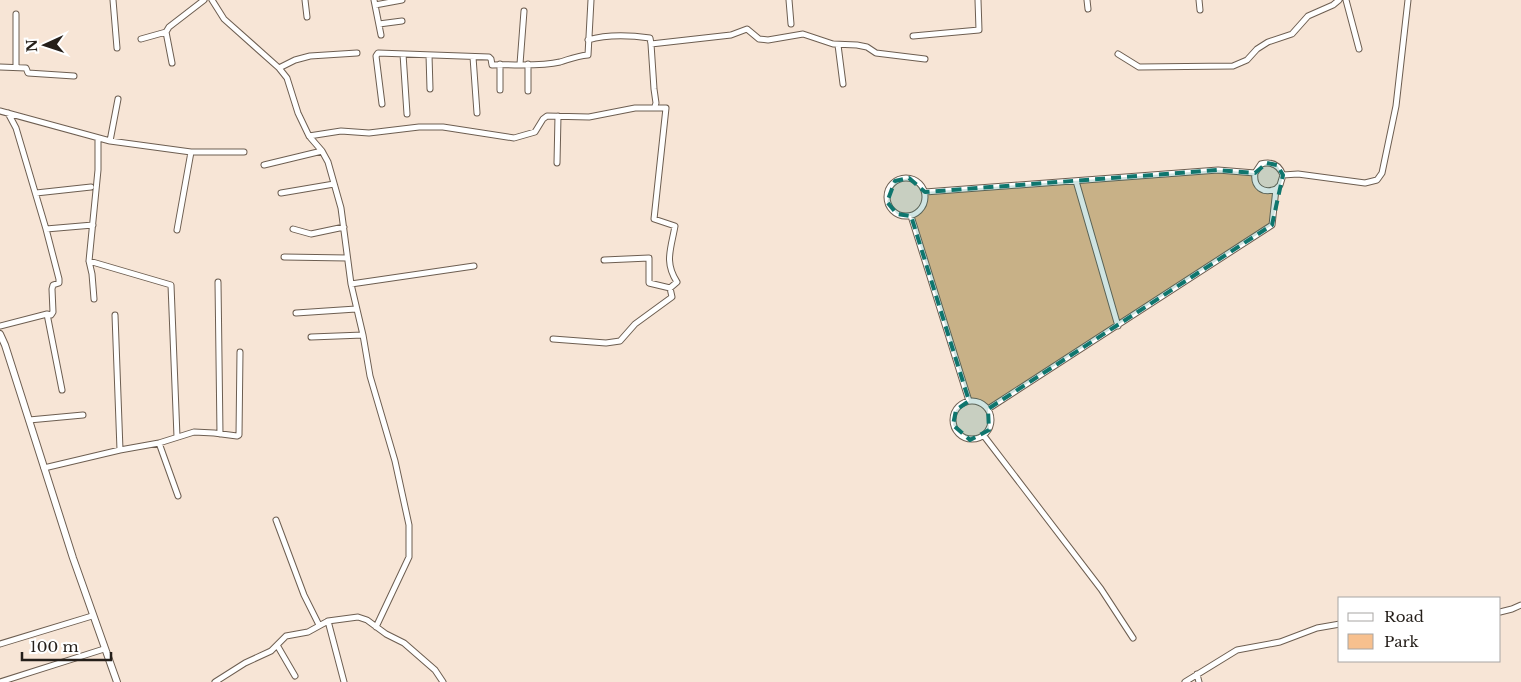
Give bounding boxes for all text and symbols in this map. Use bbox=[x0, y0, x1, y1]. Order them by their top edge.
north arrow bbox=[20, 20, 70, 70]
text: N bbox=[23, 39, 41, 53]
legend bbox=[1338, 597, 1501, 662]
text: Road bbox=[1384, 607, 1424, 626]
scale bar bbox=[22, 630, 111, 662]
text: Park bbox=[1384, 632, 1420, 651]
text: 100 m bbox=[30, 637, 79, 656]

